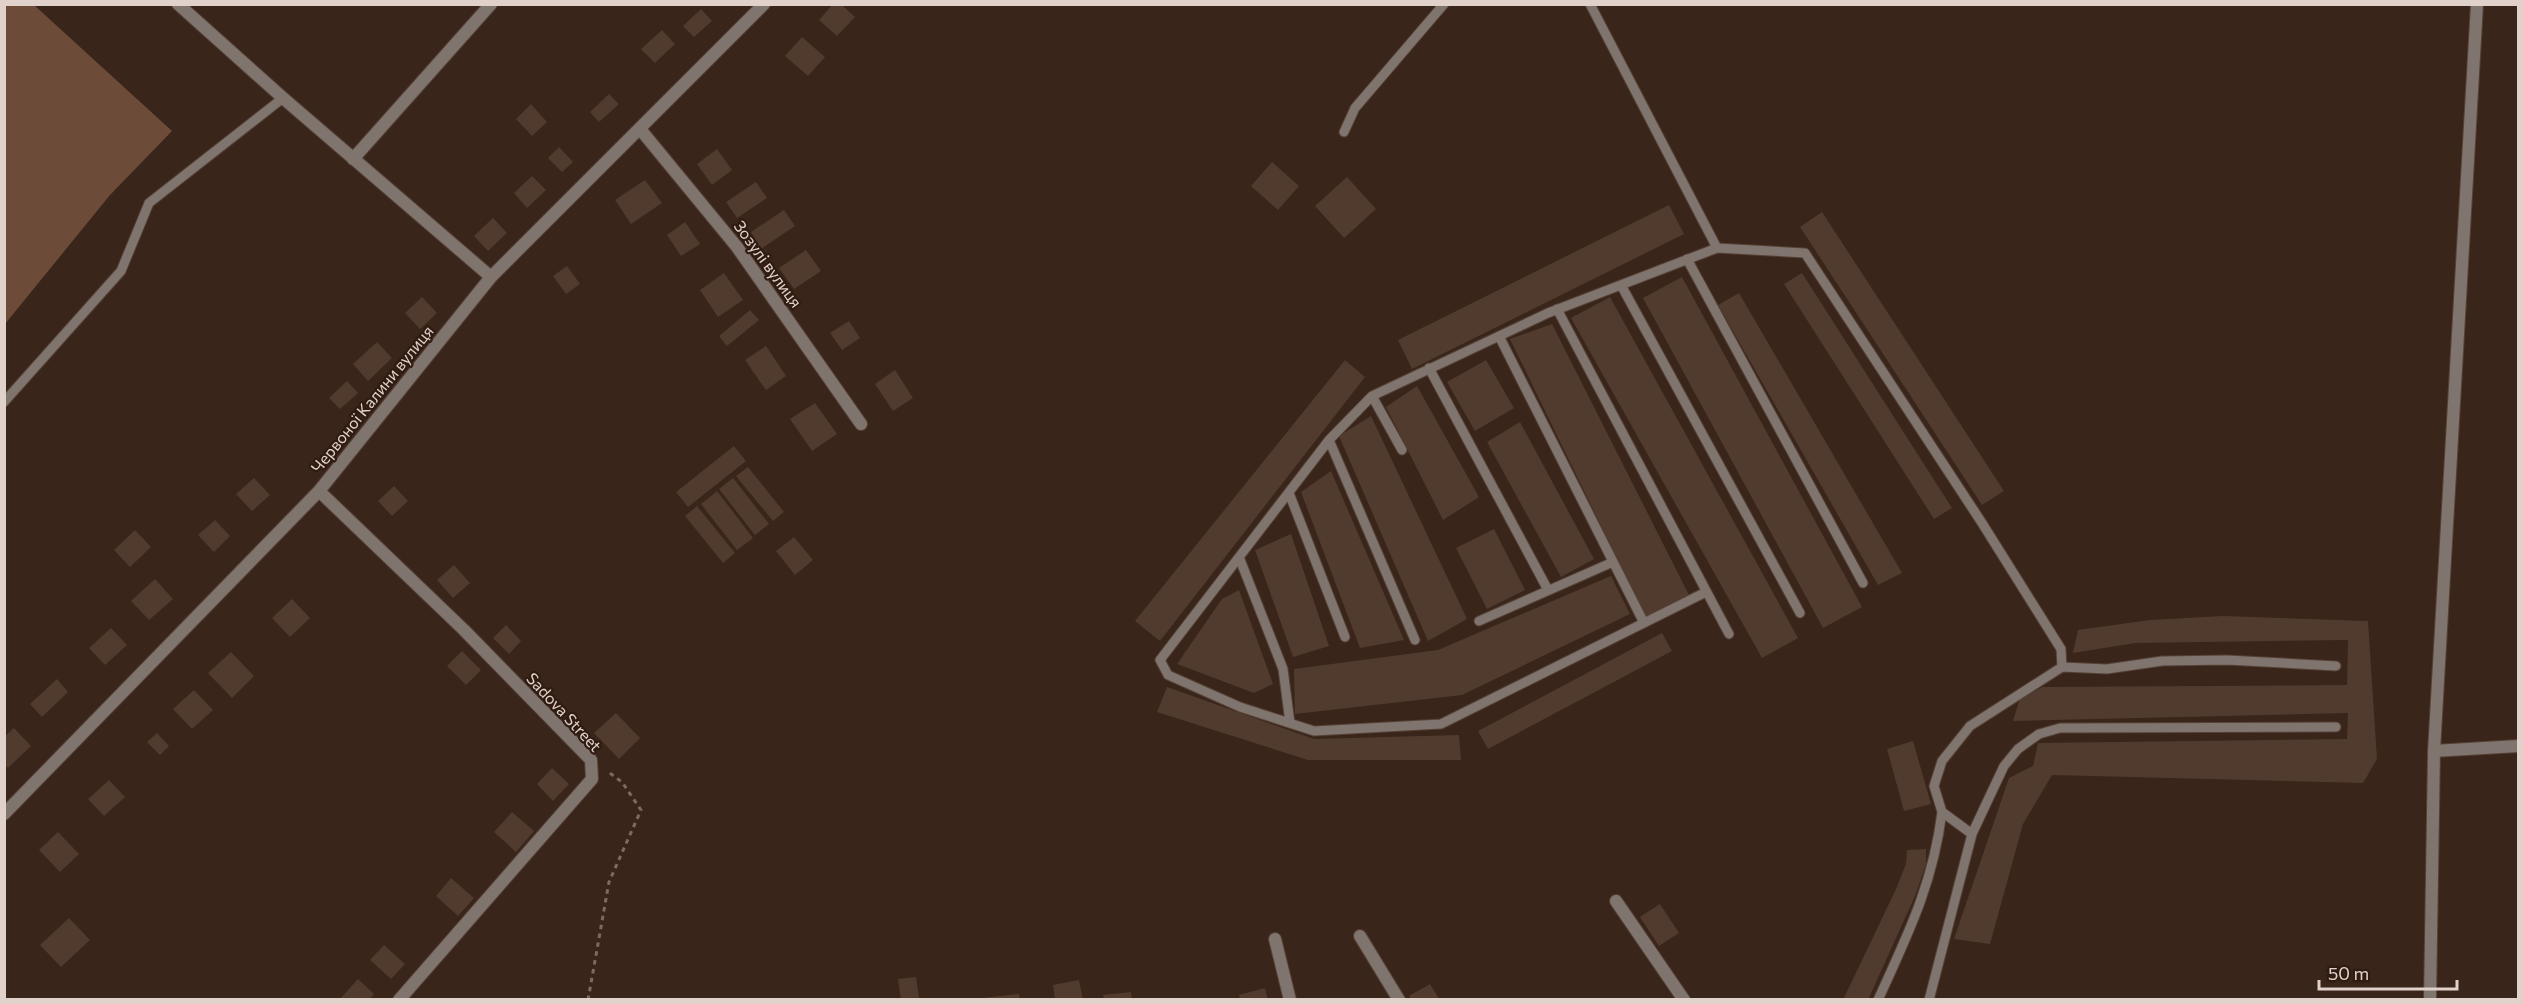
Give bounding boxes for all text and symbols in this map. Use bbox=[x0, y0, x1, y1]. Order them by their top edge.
street label: Зозулі вулиця bbox=[730, 216, 806, 311]
street label: Червоної Калини вулиця bbox=[306, 321, 437, 476]
street label: Sadova Street bbox=[523, 668, 606, 755]
scale bar bbox=[2319, 953, 2457, 991]
text: 50 m bbox=[2328, 962, 2369, 984]

